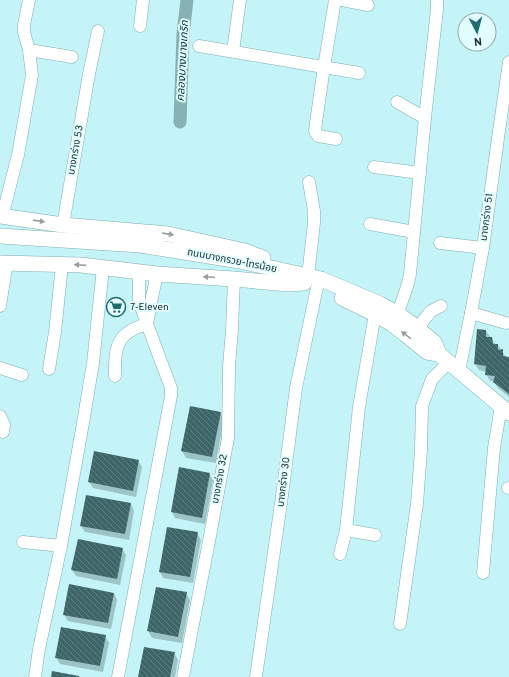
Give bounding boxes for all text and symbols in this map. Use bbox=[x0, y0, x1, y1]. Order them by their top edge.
north arrow bbox=[457, 12, 497, 52]
water label: คลองบางนางเกริก bbox=[174, 20, 192, 102]
text: N bbox=[473, 34, 483, 48]
street label: บางกร่าง 53 bbox=[64, 124, 87, 176]
street label: บางกร่าง 51 bbox=[477, 192, 496, 242]
one-way arrow bbox=[33, 218, 45, 224]
one-way arrow bbox=[162, 231, 174, 237]
street label: ถนนบางกรวย-ไทรน้อย bbox=[186, 246, 278, 276]
one-way arrow bbox=[74, 262, 86, 269]
one-way arrow bbox=[203, 274, 215, 281]
supermarket icon: 7-Eleven bbox=[105, 296, 127, 318]
place label: 7-Eleven bbox=[130, 301, 169, 314]
one-way arrow bbox=[401, 331, 412, 339]
street label: บางกร่าง 32 bbox=[208, 453, 231, 505]
street label: บางกร่าง 30 bbox=[273, 456, 294, 508]

